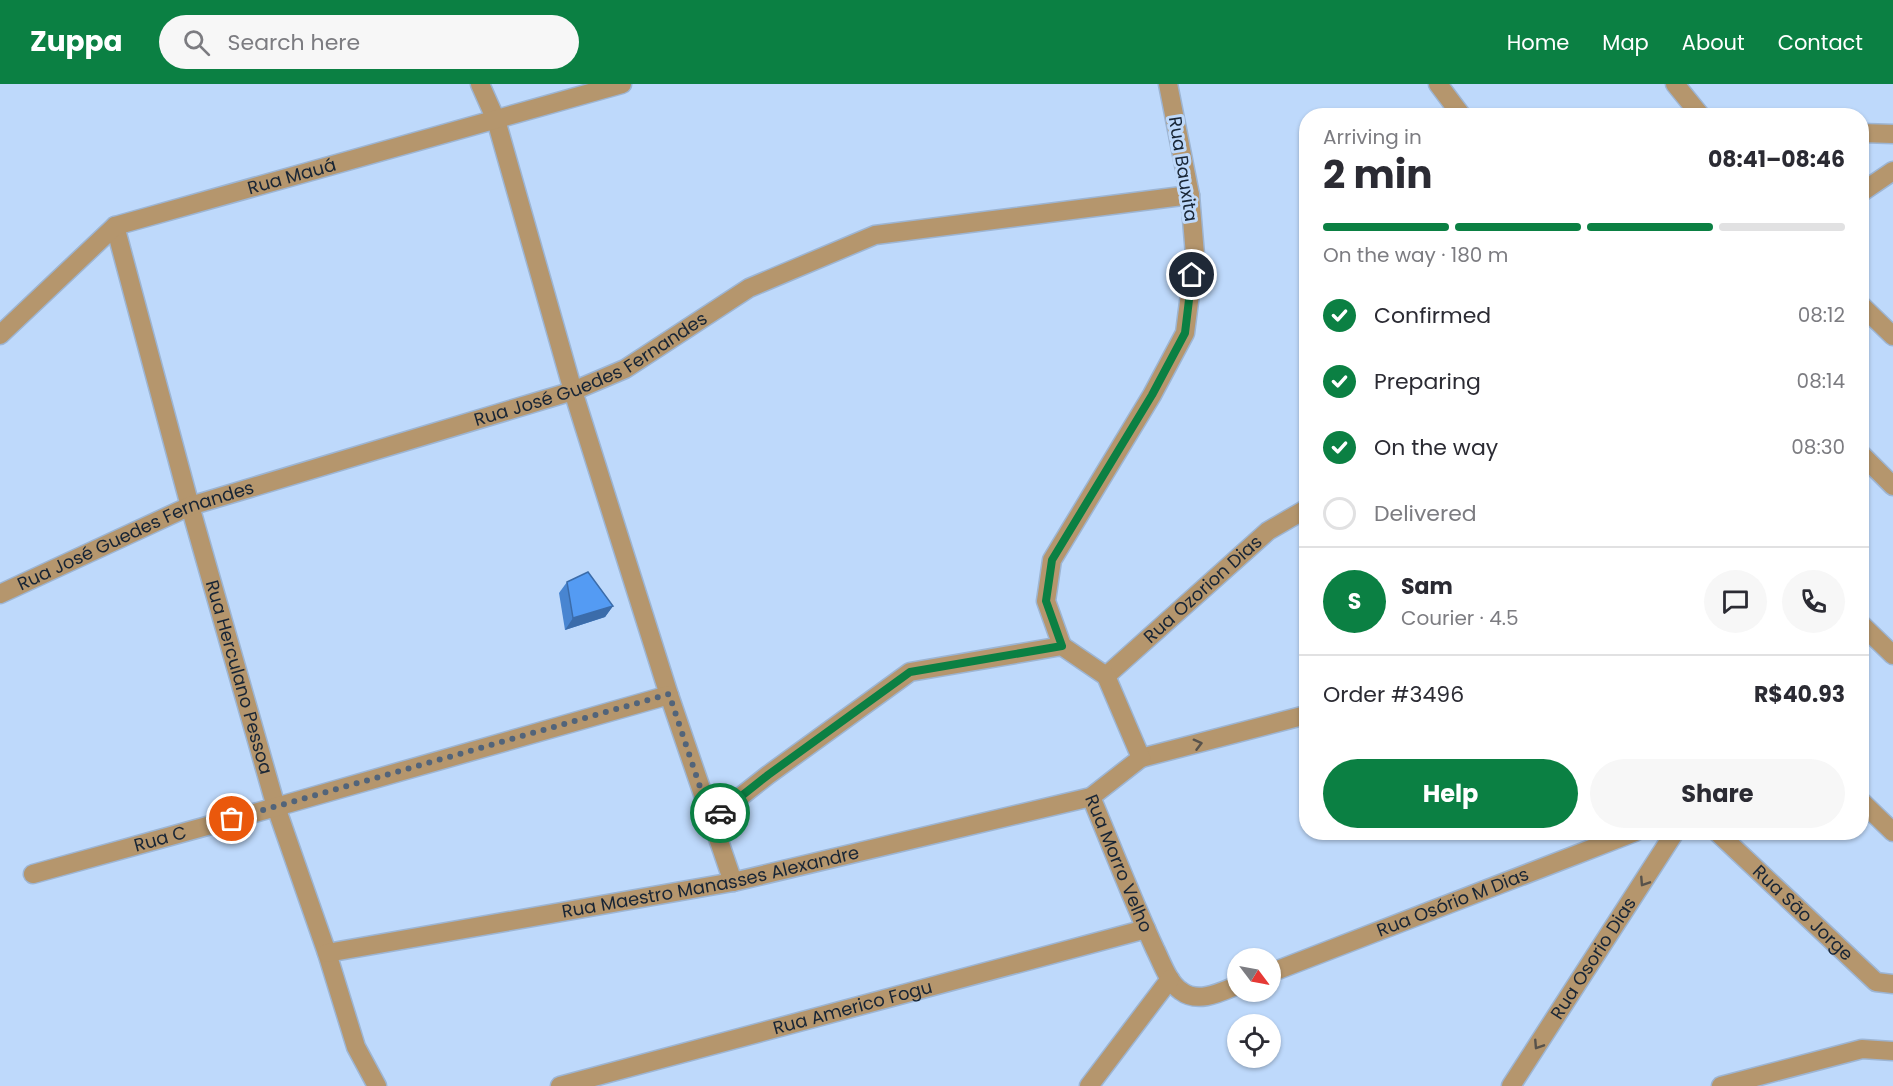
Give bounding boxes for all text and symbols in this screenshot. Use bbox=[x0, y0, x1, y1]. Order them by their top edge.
search box bbox=[159, 15, 579, 69]
text: Zuppa bbox=[30, 22, 123, 61]
icon: search bbox=[180, 26, 213, 59]
text: Search here bbox=[228, 27, 360, 58]
text: Home bbox=[1507, 28, 1569, 57]
text: Map bbox=[1602, 28, 1649, 57]
text: About bbox=[1682, 28, 1745, 57]
text: Contact bbox=[1778, 28, 1863, 57]
street label: Rua Bauxita bbox=[1163, 115, 1204, 223]
text: Arriving in bbox=[1323, 123, 1422, 151]
text: 08:41–08:46 bbox=[1708, 144, 1845, 175]
text: 2 min bbox=[1323, 147, 1433, 202]
street label: Rua Mauá bbox=[245, 152, 339, 200]
text: On the way · 180 m bbox=[1323, 241, 1508, 269]
pin bbox=[1166, 249, 1217, 300]
icon: home bbox=[1175, 258, 1208, 291]
icon: check bbox=[1323, 299, 1356, 332]
text: Confirmed bbox=[1374, 300, 1491, 331]
text: 08:12 bbox=[1798, 301, 1845, 329]
street label: Rua José Guedes Fernandes bbox=[471, 306, 712, 432]
icon: check bbox=[1323, 365, 1356, 398]
text: Preparing bbox=[1374, 366, 1481, 397]
text: 08:14 bbox=[1797, 367, 1845, 395]
icon: check bbox=[1323, 431, 1356, 464]
text: On the way bbox=[1374, 432, 1498, 463]
text: 08:30 bbox=[1791, 433, 1845, 461]
street label: Rua José Guedes Fernandes bbox=[13, 475, 257, 596]
text: Delivered bbox=[1374, 498, 1477, 529]
street label: Rua Ozorion Dias bbox=[1138, 529, 1267, 649]
button: chat bbox=[1704, 570, 1767, 633]
button: phone bbox=[1782, 570, 1845, 633]
text: Sam bbox=[1401, 571, 1453, 602]
street label: Rua Herculano Pessoa bbox=[200, 577, 279, 777]
text: S bbox=[1348, 586, 1361, 617]
text: Courier · 4.5 bbox=[1401, 604, 1519, 632]
text: Order #3496 bbox=[1323, 679, 1464, 710]
text: R$40.93 bbox=[1754, 679, 1845, 710]
one-way arrow bbox=[1193, 738, 1203, 751]
button: Help bbox=[1323, 759, 1578, 828]
button: Share bbox=[1590, 759, 1845, 828]
courier bbox=[690, 783, 750, 843]
street label: Rua Morro Velho bbox=[1079, 791, 1159, 936]
pin bbox=[206, 793, 257, 844]
icon: car bbox=[704, 797, 737, 830]
icon: bag bbox=[215, 802, 248, 835]
street label: Rua C bbox=[131, 819, 189, 858]
street label: Rua Maestro Manasses Alexandre bbox=[560, 839, 862, 924]
street label: Rua São Jorge bbox=[1747, 859, 1859, 966]
street label: Rua Osório M Dias bbox=[1373, 861, 1532, 943]
one-way arrow bbox=[1640, 875, 1651, 886]
street label: Rua Osorio Dias bbox=[1544, 892, 1642, 1024]
north arrow bbox=[1227, 948, 1281, 1002]
map controls bbox=[1227, 948, 1281, 1068]
street label: Rua Americo Fogu bbox=[770, 974, 935, 1040]
button: locate bbox=[1227, 1014, 1281, 1068]
one-way arrow bbox=[1534, 1039, 1545, 1050]

